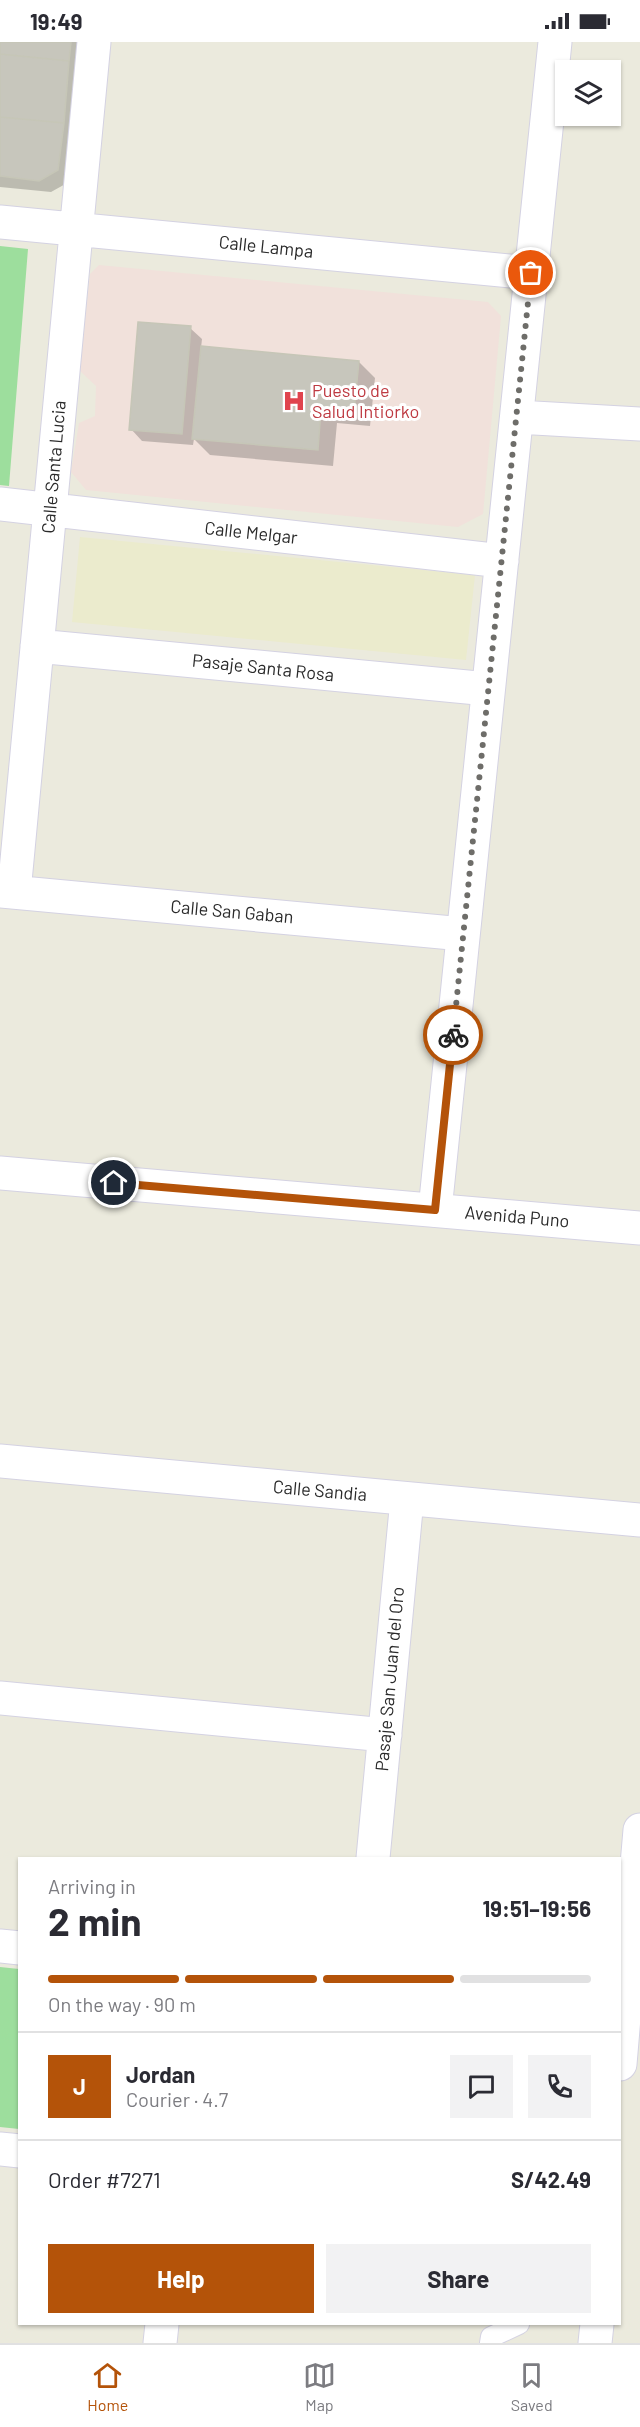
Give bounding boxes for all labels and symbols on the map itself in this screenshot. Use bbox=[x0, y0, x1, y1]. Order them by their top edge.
street label: Calle Lampa bbox=[218, 230, 314, 262]
pin bbox=[505, 247, 556, 298]
place label: Puesto de Salud Intiorko bbox=[312, 379, 419, 422]
hospital icon: Puesto de Salud Intiorko bbox=[281, 388, 307, 414]
street label: Calle Santa Lucia bbox=[36, 400, 70, 534]
street label: Calle Melgar bbox=[203, 516, 299, 548]
street label: Pasaje Santa Rosa bbox=[191, 649, 335, 685]
street label: Calle San Gaban bbox=[170, 895, 294, 927]
courier bbox=[423, 1005, 483, 1065]
pin bbox=[88, 1157, 139, 1208]
street label: Avenida Puno bbox=[464, 1200, 570, 1232]
street label: Calle Sandia bbox=[272, 1475, 368, 1505]
street label: Pasaje San Juan del Oro bbox=[370, 1586, 408, 1772]

